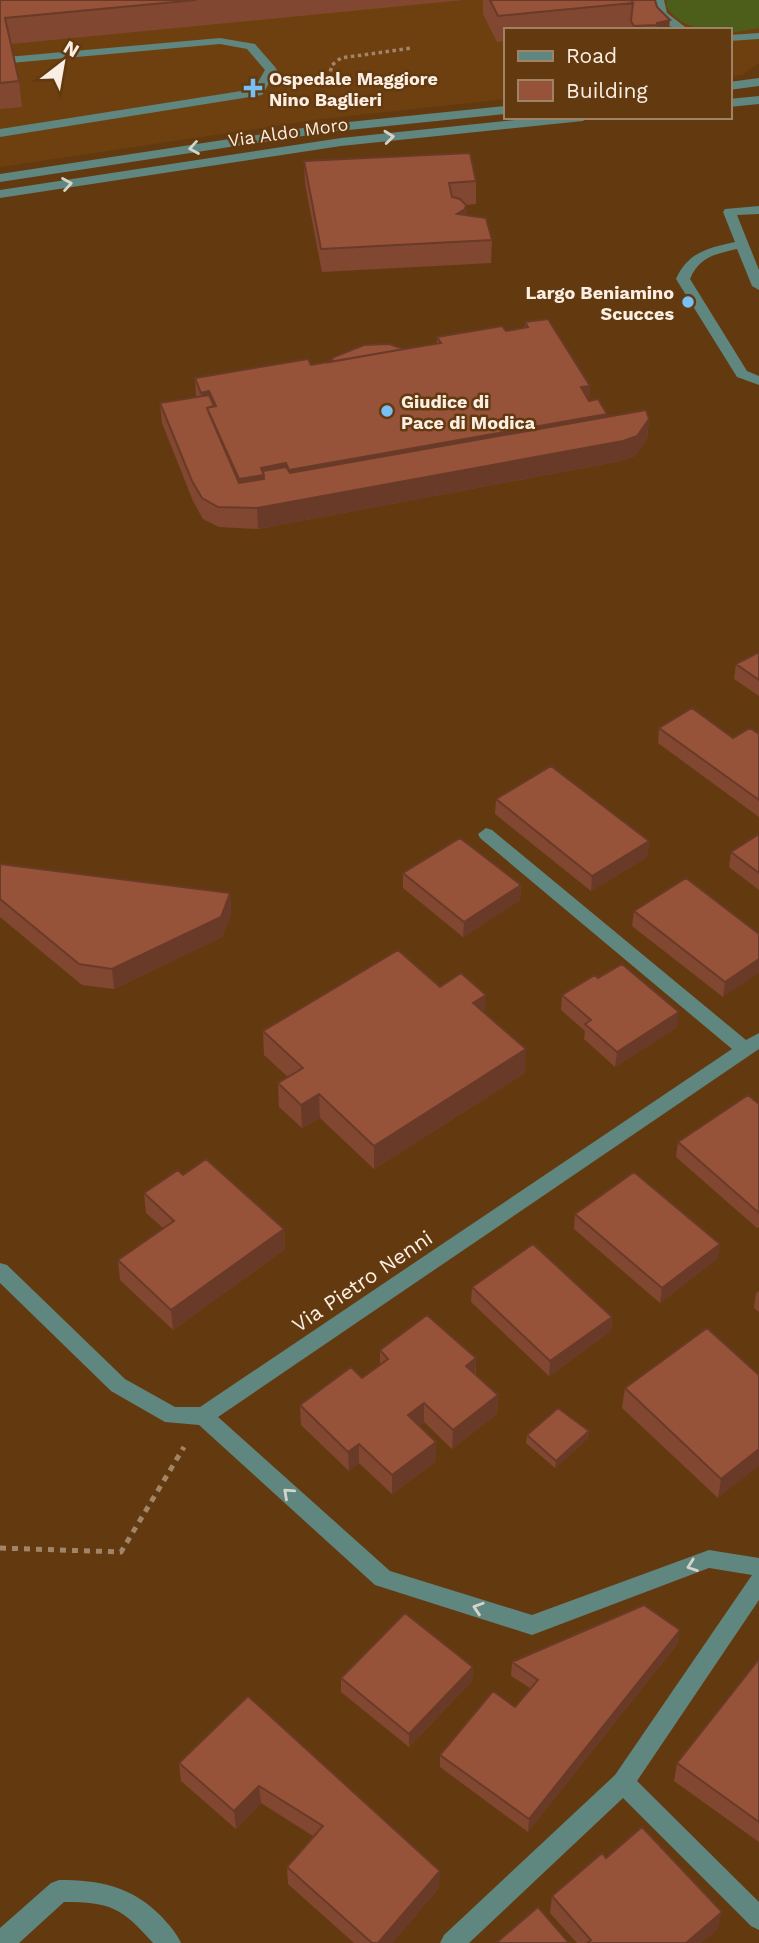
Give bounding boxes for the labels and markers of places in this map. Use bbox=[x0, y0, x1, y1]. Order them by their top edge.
place label: Ospedale Maggiore Nino Baglieri bbox=[269, 68, 438, 110]
marker: Ospedale Maggiore Nino Baglieri bbox=[243, 78, 263, 98]
place label: Largo Beniamino Scucces bbox=[526, 282, 674, 324]
marker: Largo Beniamino Scucces bbox=[680, 294, 696, 310]
place label: Giudice di Pace di Modica bbox=[401, 391, 536, 433]
marker: Giudice di Pace di Modica bbox=[379, 403, 395, 419]

